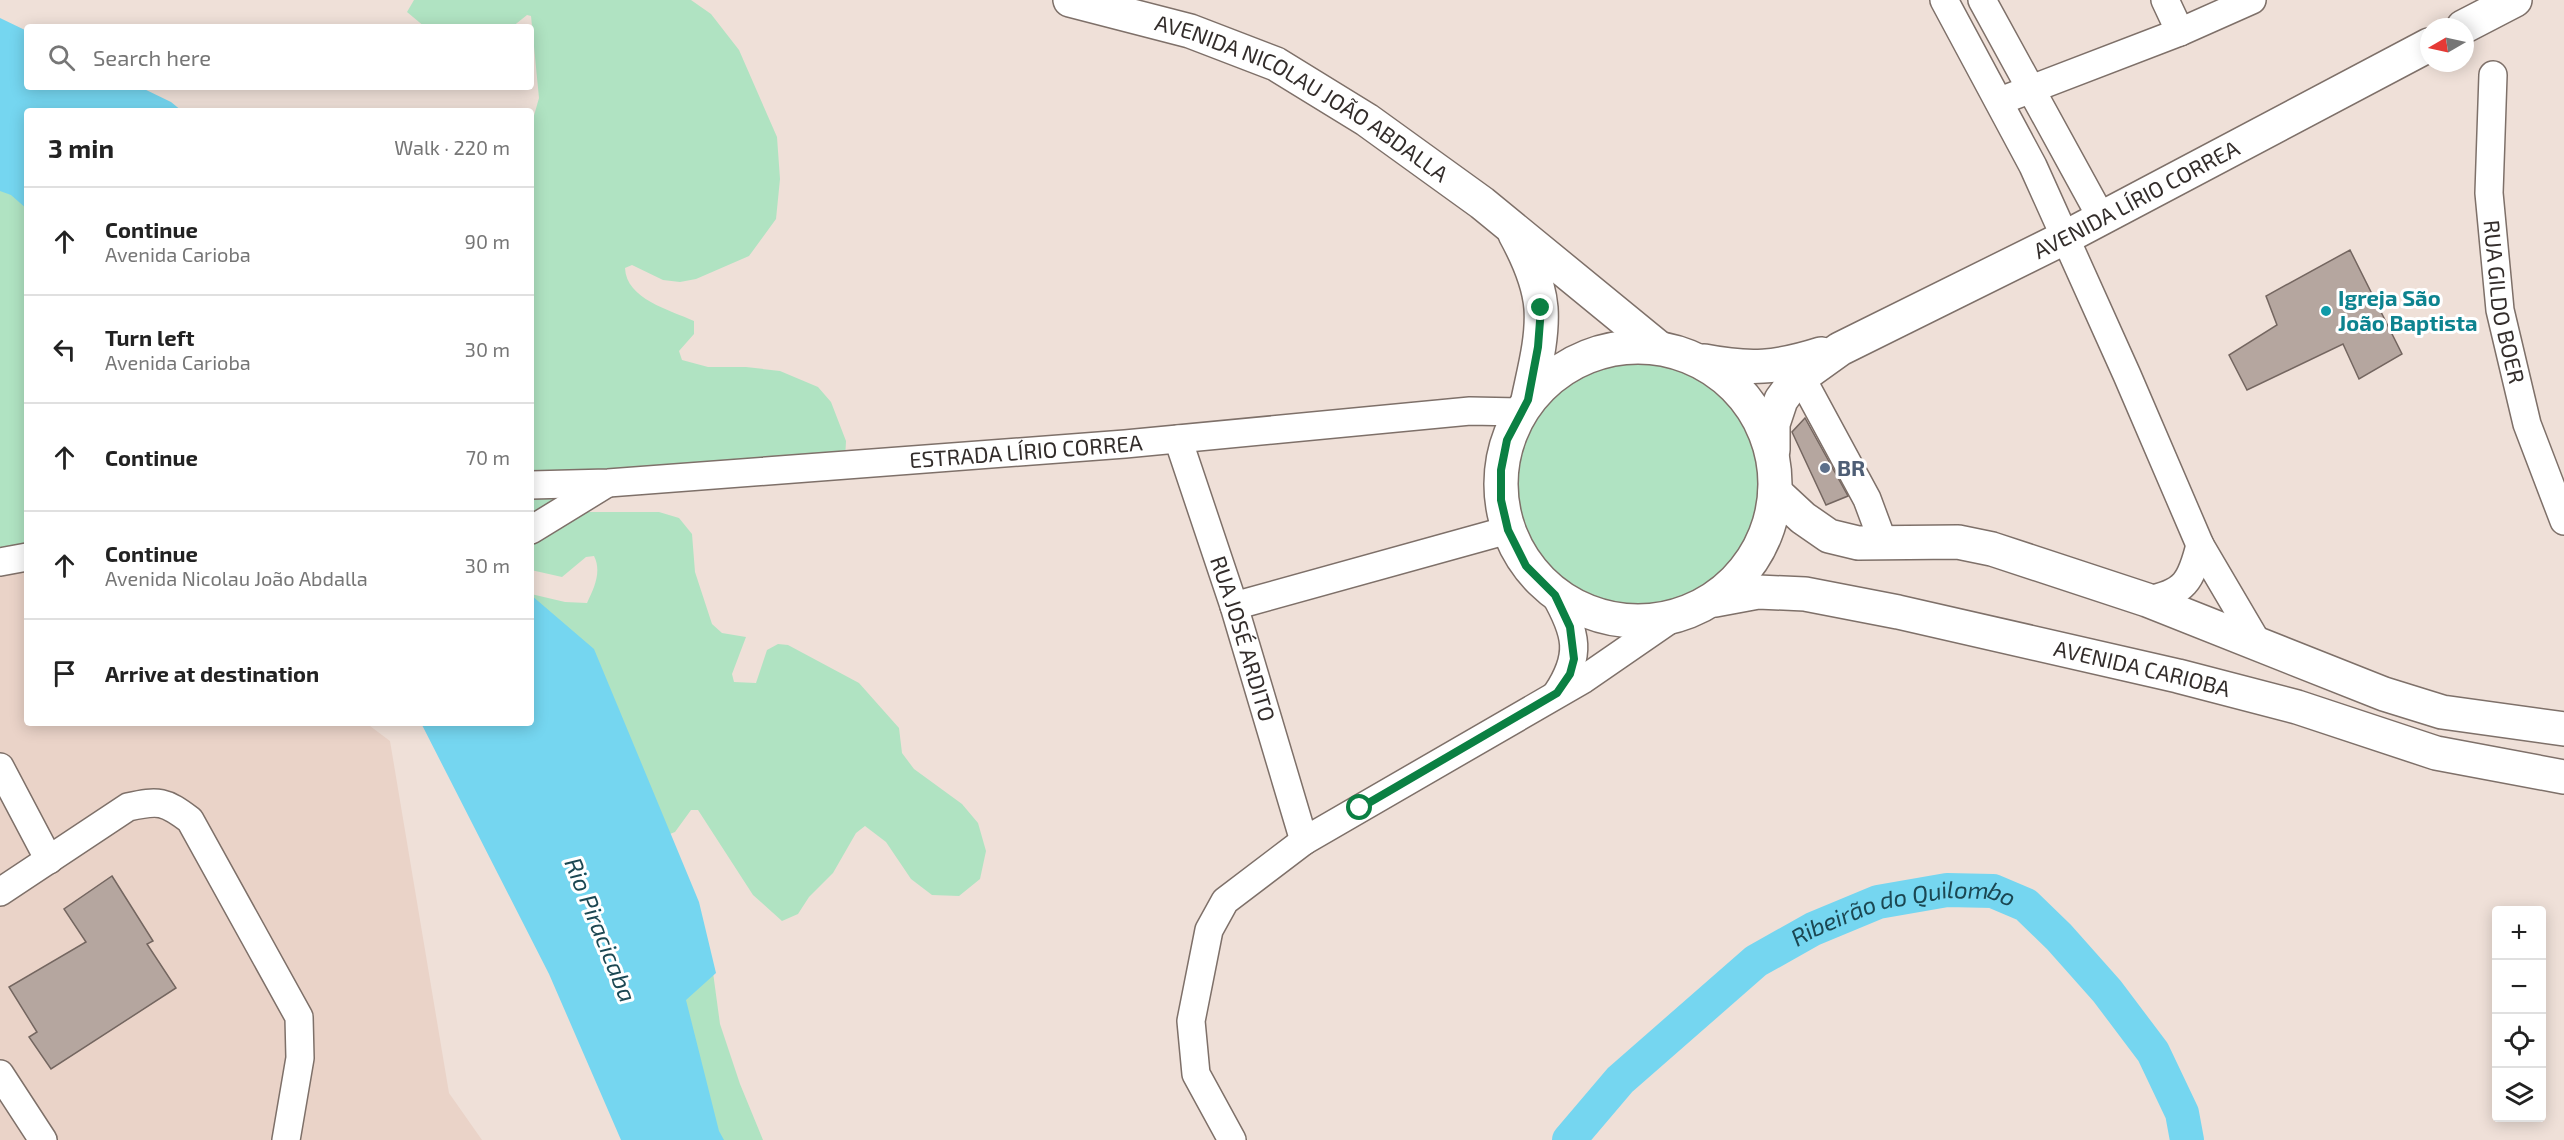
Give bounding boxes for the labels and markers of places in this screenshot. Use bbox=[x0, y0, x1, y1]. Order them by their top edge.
place label: Igreja São João Baptista bbox=[2338, 284, 2478, 335]
marker: Igreja São João Baptista bbox=[2319, 304, 2333, 318]
place label: BR bbox=[1837, 454, 1865, 480]
marker: BR bbox=[1818, 461, 1832, 475]

